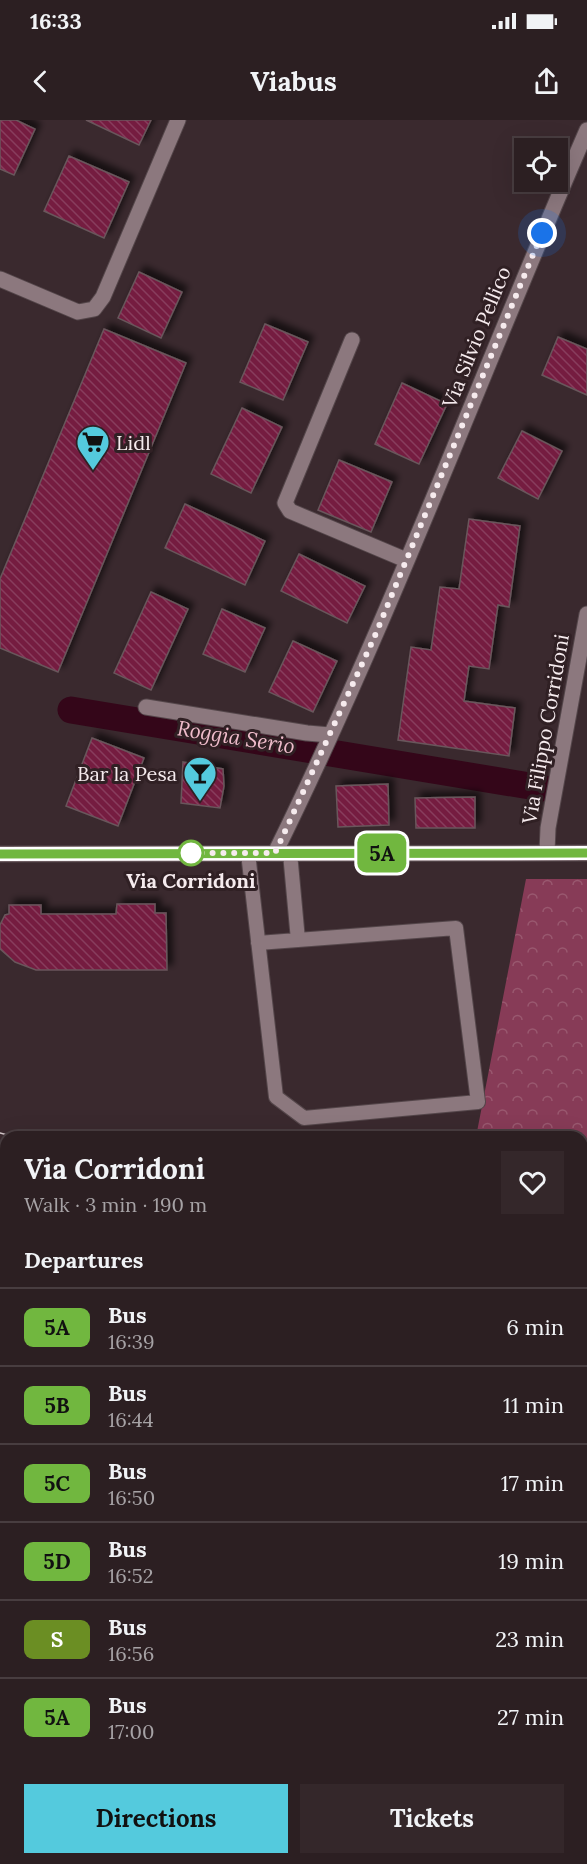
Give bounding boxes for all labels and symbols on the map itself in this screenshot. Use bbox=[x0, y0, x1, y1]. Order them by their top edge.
your location bbox=[527, 218, 557, 248]
street label: Via Silvio Pellico bbox=[436, 263, 516, 412]
supermarket icon: Lidl bbox=[75, 424, 111, 471]
place label: Lidl bbox=[116, 430, 151, 455]
street label: Via Filippo Corridoni bbox=[516, 632, 574, 827]
water label: Roggia Serio bbox=[175, 714, 297, 760]
bar icon: Bar la Pesa bbox=[182, 755, 218, 802]
place label: Bar la Pesa bbox=[77, 761, 177, 786]
line badge: 5A bbox=[355, 834, 409, 872]
marker: Via Corridoni bbox=[178, 840, 204, 866]
place label: Via Corridoni bbox=[126, 868, 256, 893]

